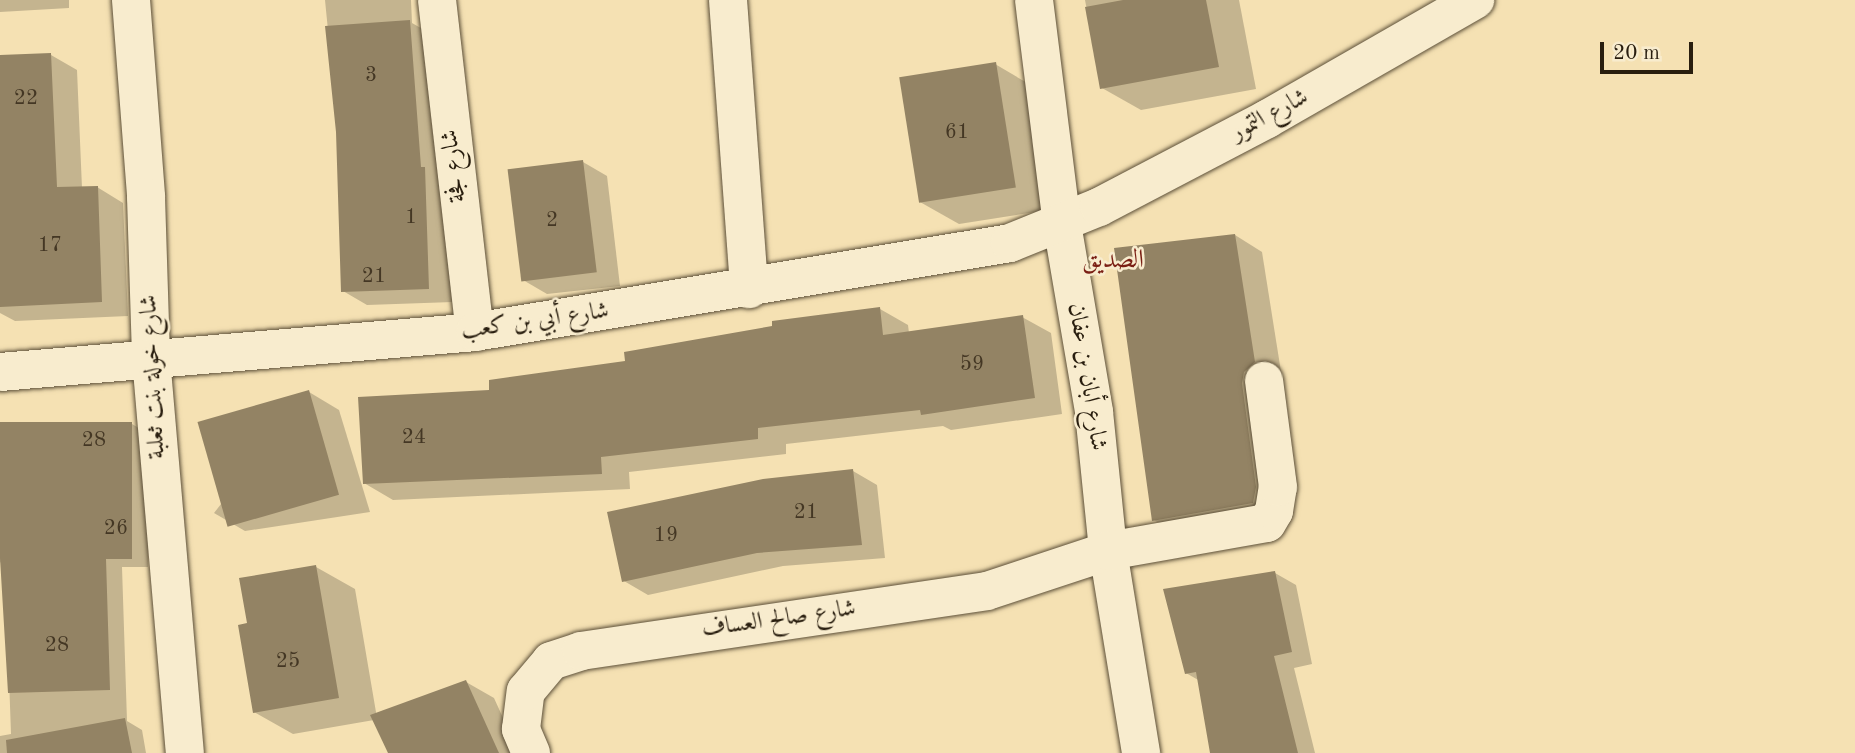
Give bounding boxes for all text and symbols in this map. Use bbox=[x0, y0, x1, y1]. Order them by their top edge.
scale bar bbox=[1603, 28, 1696, 72]
text: 20 m bbox=[1613, 43, 1660, 64]
house number: 3 bbox=[365, 63, 377, 89]
street label: شارع التمور bbox=[1226, 84, 1314, 148]
house number: 22 bbox=[14, 86, 38, 112]
house number: 61 bbox=[945, 120, 969, 146]
street label: شارع فجة bbox=[436, 128, 474, 204]
house number: 1 bbox=[405, 205, 417, 231]
house number: 2 bbox=[546, 208, 558, 234]
house number: 17 bbox=[38, 233, 62, 259]
district label: الصديق bbox=[1082, 245, 1144, 277]
house number: 21 bbox=[362, 264, 386, 290]
street label: شارع خولة بنت ثعلبة bbox=[135, 294, 173, 460]
street label: شارع أبي بن كعب bbox=[459, 297, 611, 347]
street label: شارع أبان بن عفان bbox=[1060, 301, 1112, 453]
house number: 59 bbox=[960, 352, 984, 378]
house number: 24 bbox=[402, 425, 426, 451]
house number: 28 bbox=[82, 428, 106, 454]
house number: 21 bbox=[794, 500, 818, 526]
house number: 26 bbox=[104, 516, 128, 542]
house number: 19 bbox=[654, 523, 678, 549]
street label: شارع صالح العساف bbox=[700, 595, 858, 645]
house number: 28 bbox=[45, 633, 69, 659]
house number: 25 bbox=[276, 649, 300, 675]

